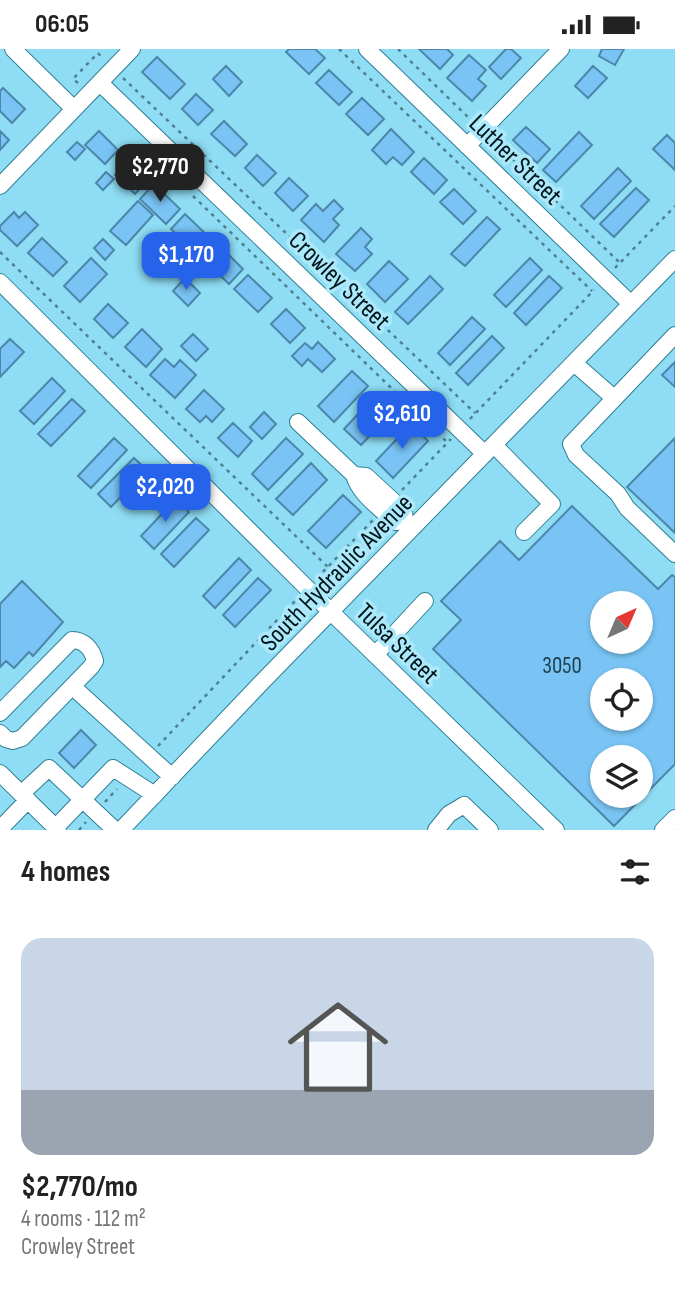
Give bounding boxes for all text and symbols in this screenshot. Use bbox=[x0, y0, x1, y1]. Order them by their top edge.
text: 06:05 bbox=[35, 9, 89, 40]
street label: Luther Street bbox=[462, 108, 568, 212]
pin: $2,770 bbox=[103, 145, 217, 204]
text: $2,770 bbox=[131, 153, 189, 181]
street label: Crowley Street bbox=[282, 225, 396, 337]
pin: $1,170 bbox=[129, 233, 243, 292]
text: $1,170 bbox=[158, 241, 214, 269]
pin: $2,610 bbox=[345, 391, 459, 451]
text: $2,610 bbox=[373, 400, 431, 428]
pin: $2,020 bbox=[108, 465, 222, 524]
text: $2,020 bbox=[136, 473, 194, 501]
street label: South Hydraulic Avenue bbox=[254, 488, 420, 658]
north arrow bbox=[590, 591, 653, 655]
map controls bbox=[590, 591, 653, 808]
street label: Tulsa Street bbox=[349, 597, 445, 691]
house number: 3050 bbox=[542, 652, 582, 680]
button: locate bbox=[590, 668, 653, 731]
button: layers bbox=[590, 745, 653, 808]
icon: filters bbox=[616, 853, 654, 891]
text: 4 homes bbox=[21, 854, 110, 890]
icon: home bbox=[275, 984, 401, 1110]
text: $2,770/mo bbox=[21, 1169, 138, 1205]
text: 4 rooms · 112 m² bbox=[21, 1205, 146, 1233]
text: Crowley Street bbox=[21, 1233, 135, 1261]

